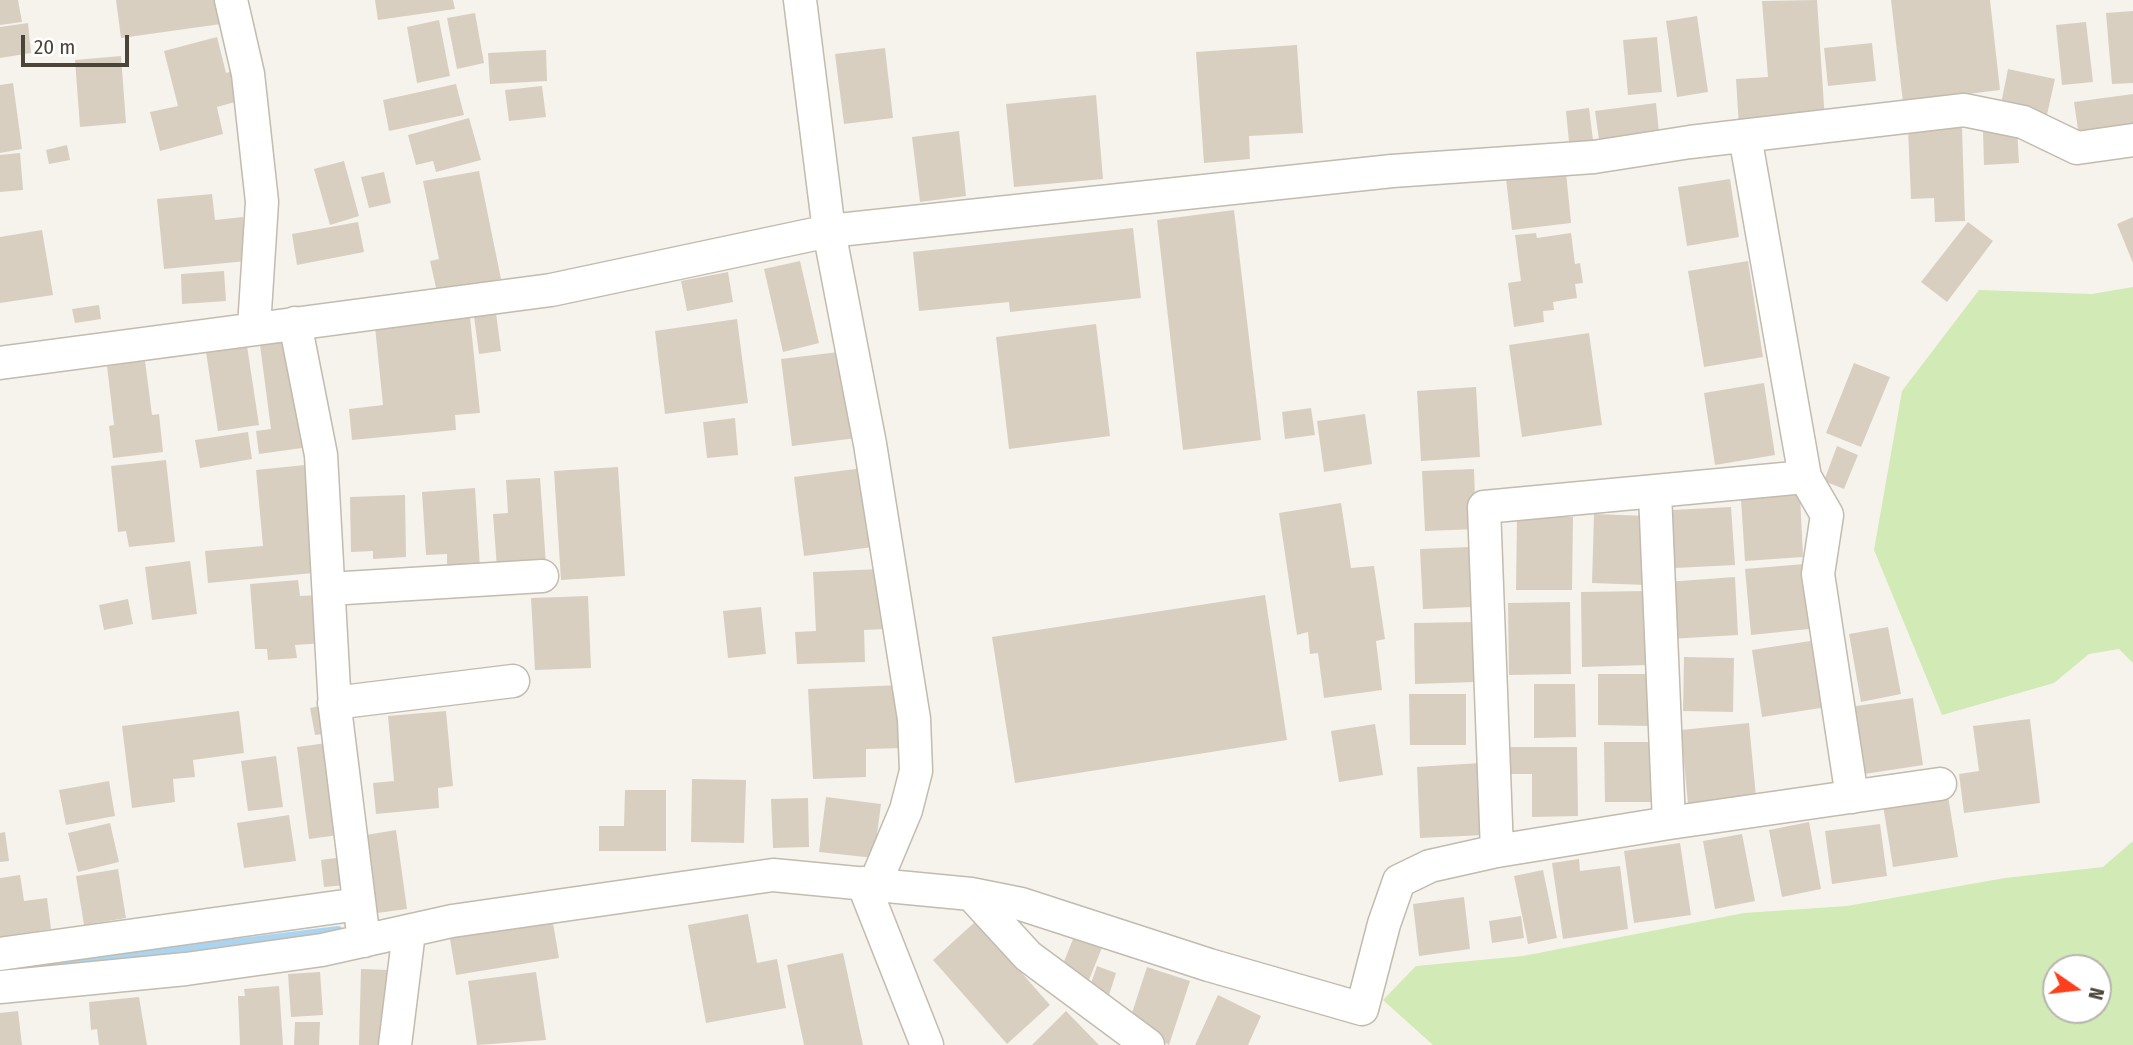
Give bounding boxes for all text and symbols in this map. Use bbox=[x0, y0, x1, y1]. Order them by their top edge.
scale bar bbox=[24, 21, 133, 65]
text: 20 m bbox=[34, 34, 75, 60]
north arrow bbox=[2042, 954, 2112, 1024]
text: N bbox=[2083, 985, 2108, 1002]

